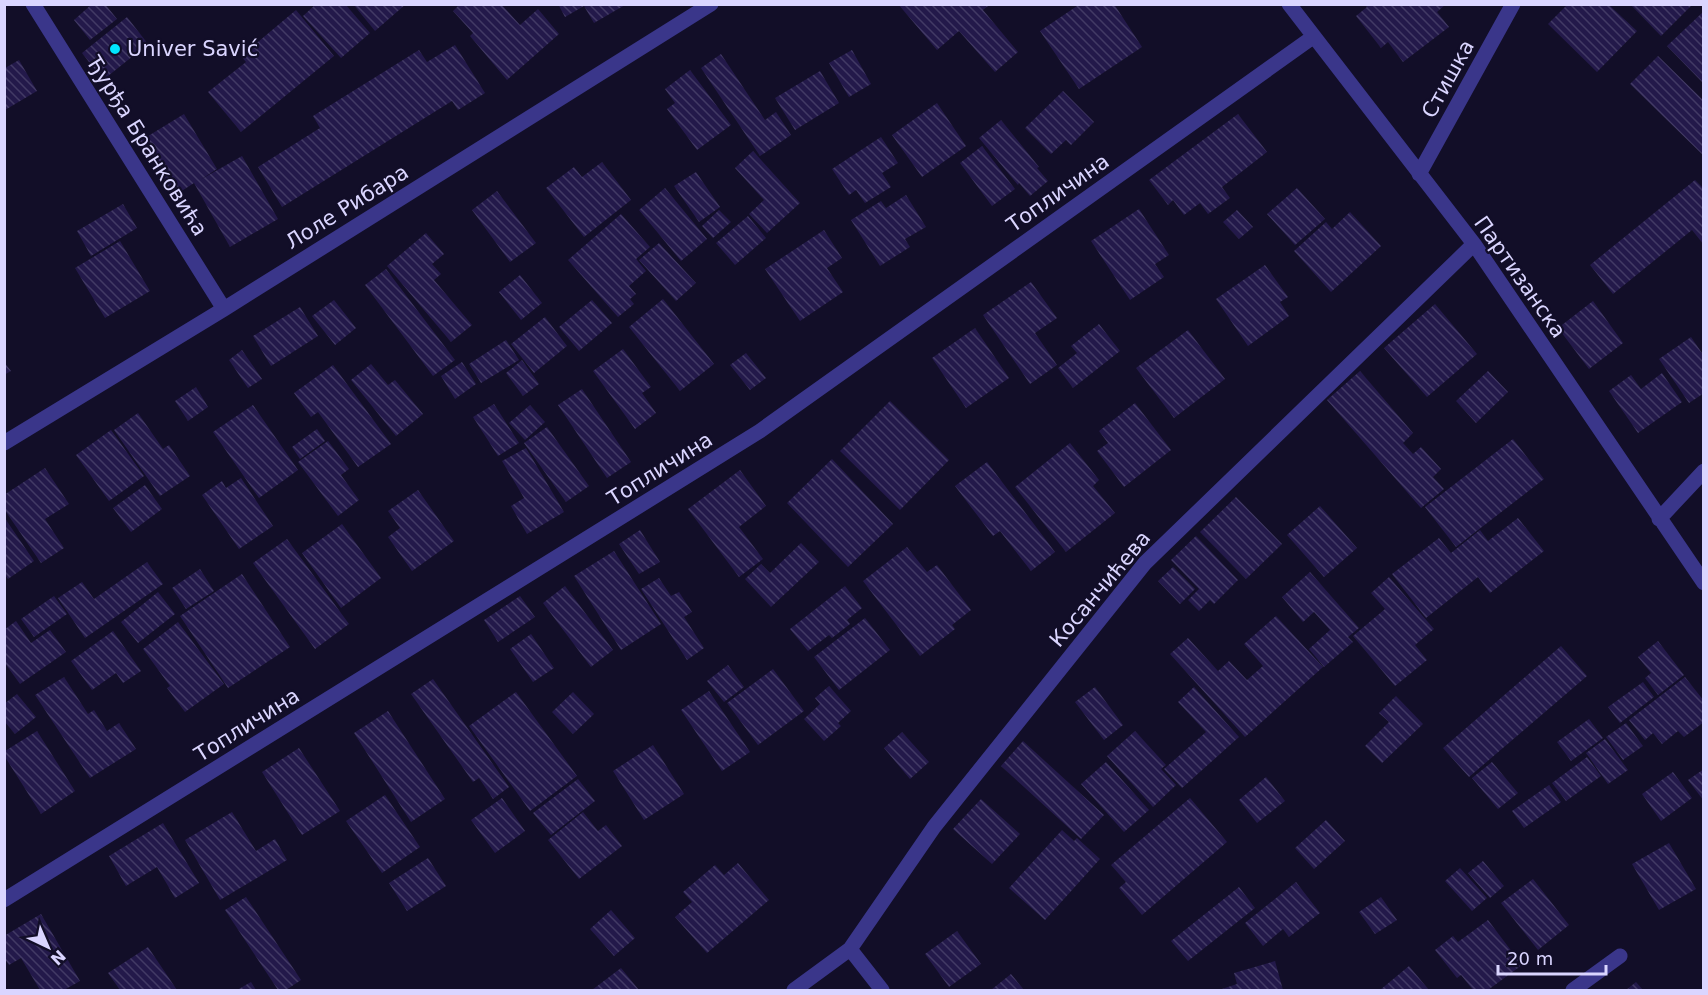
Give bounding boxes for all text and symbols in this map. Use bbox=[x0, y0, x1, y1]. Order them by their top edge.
street label: Стишка bbox=[1417, 36, 1479, 122]
place label: Univer Savić bbox=[127, 37, 258, 61]
marker: Univer Savić bbox=[108, 42, 122, 56]
street label: Ђурђа Бранковића bbox=[81, 51, 212, 240]
street label: Топличина bbox=[1002, 149, 1114, 238]
street label: Лоле Рибара bbox=[281, 160, 413, 254]
street label: Партизанска bbox=[1469, 212, 1571, 342]
street label: Топличина bbox=[602, 427, 717, 511]
street label: Косанчићева bbox=[1045, 526, 1155, 652]
street label: Топличина bbox=[189, 683, 304, 767]
north arrow bbox=[18, 917, 78, 977]
scale bar bbox=[1498, 938, 1606, 976]
text: N bbox=[47, 946, 69, 969]
text: 20 m bbox=[1507, 948, 1553, 969]

